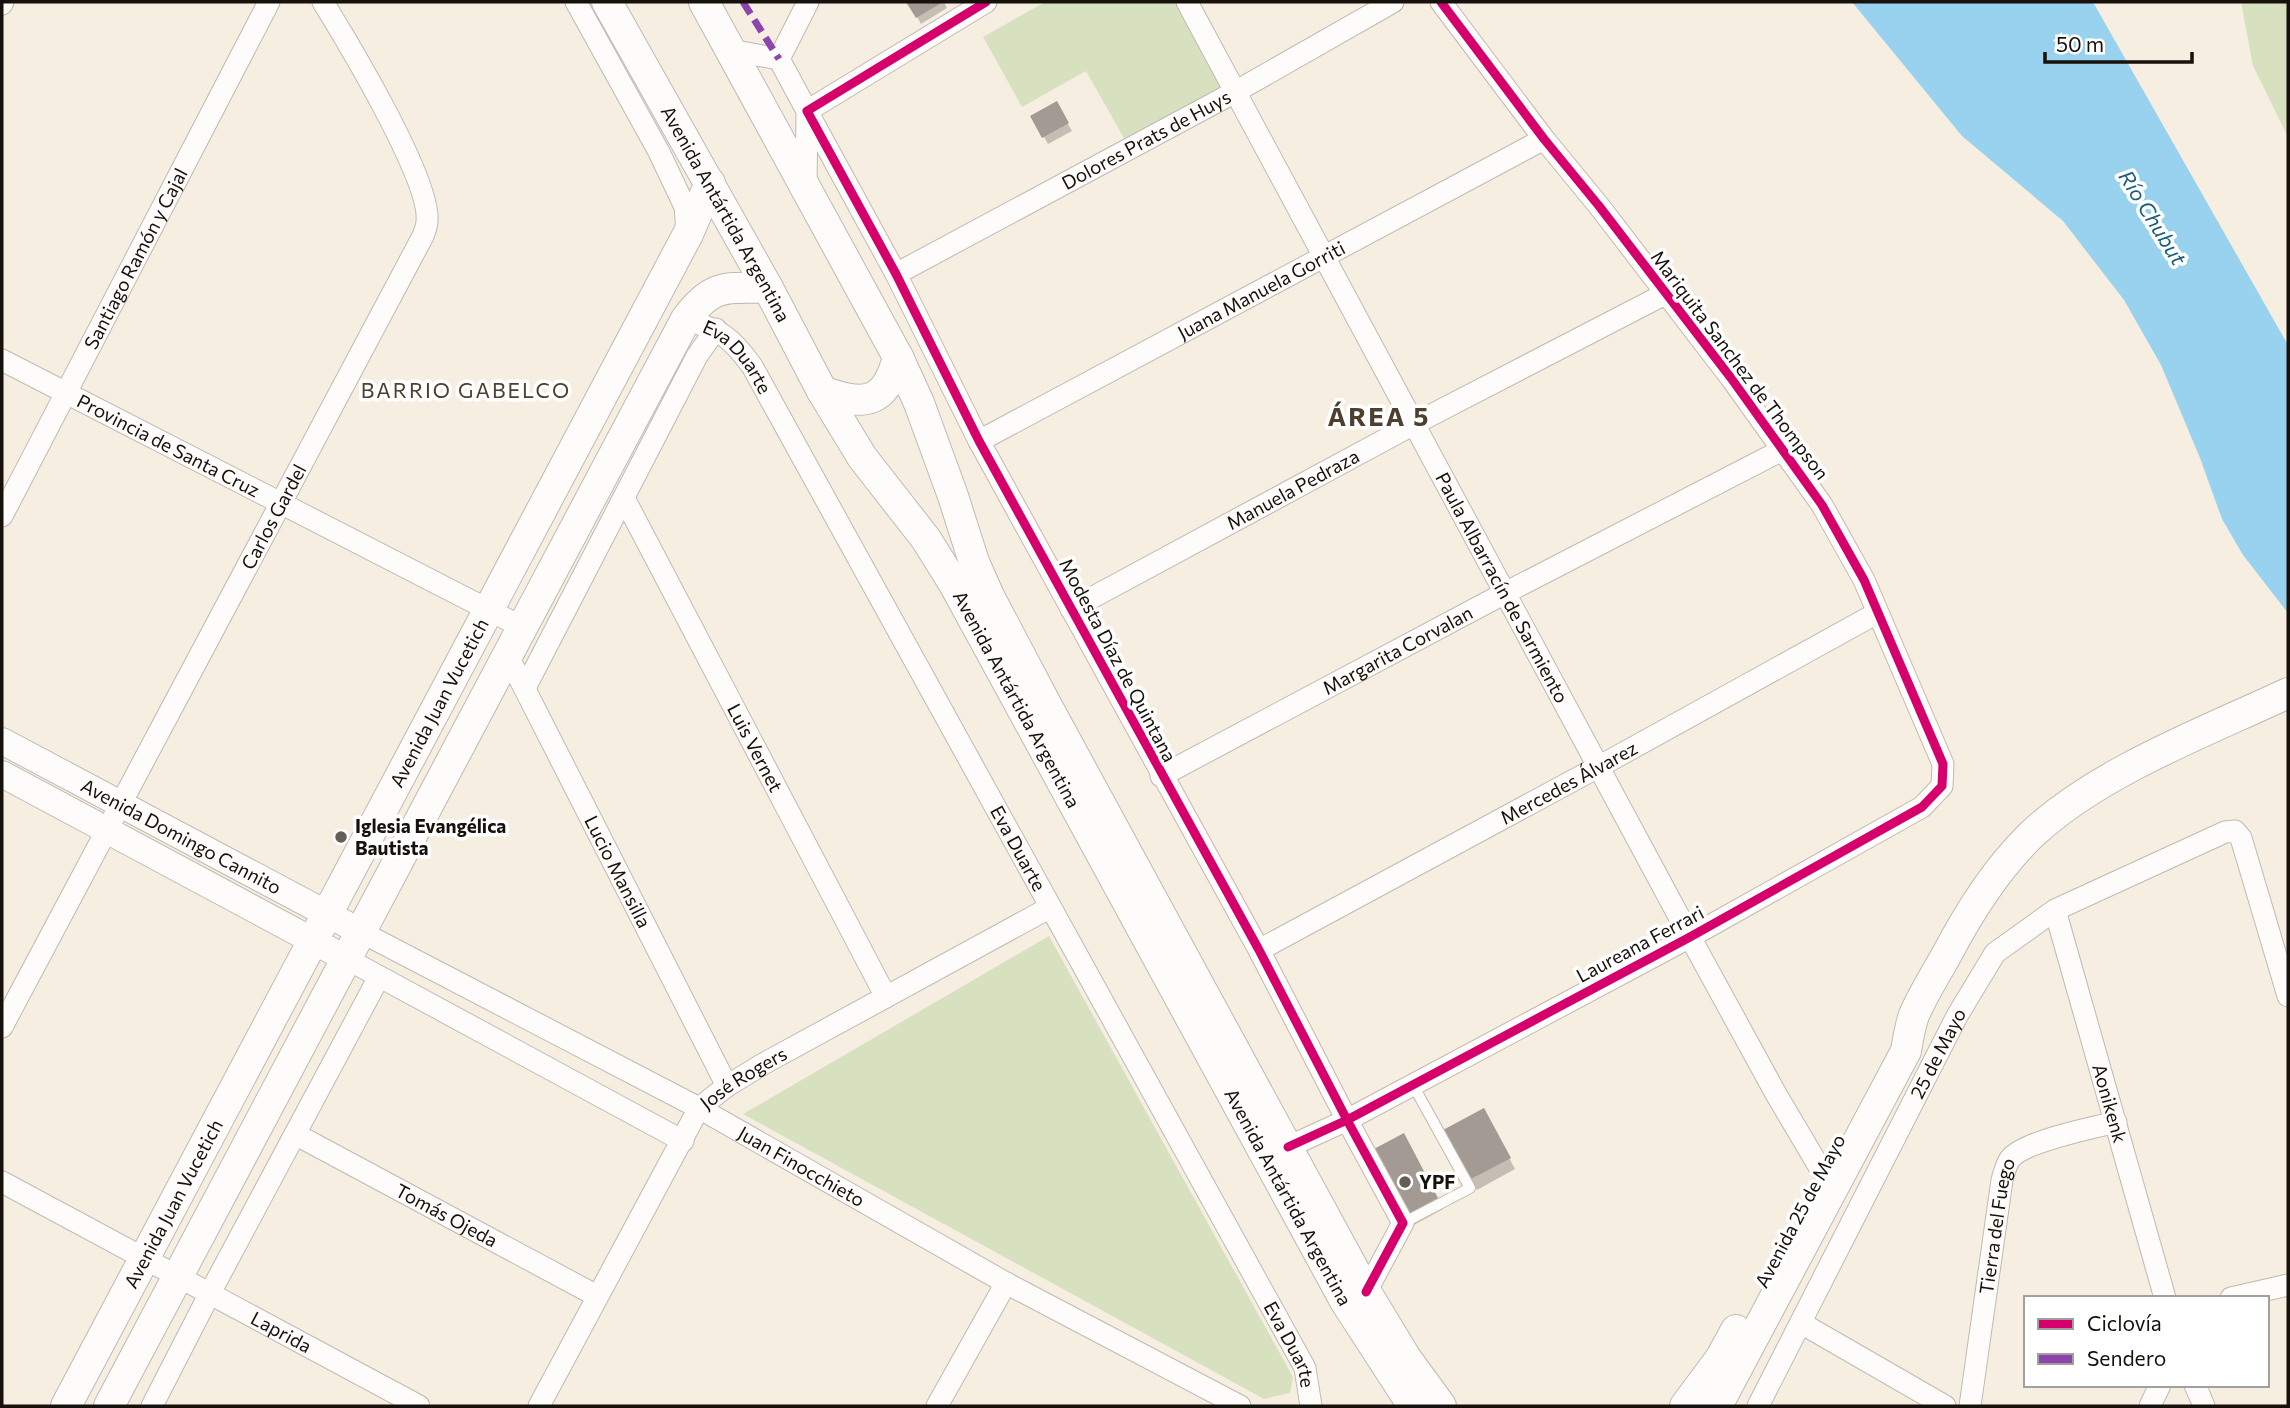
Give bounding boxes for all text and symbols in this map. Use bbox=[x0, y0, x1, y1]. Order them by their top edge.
scale bar bbox=[2045, 21, 2192, 65]
text: 50 m bbox=[2056, 31, 2104, 56]
street label: Dolores Prats de Huys bbox=[1058, 85, 1234, 194]
street label: Avenida Antártida Argentina bbox=[657, 102, 796, 326]
street label: Santiago Ramón y Cajal bbox=[79, 164, 192, 353]
water label: Río Chubut bbox=[2114, 165, 2192, 270]
street label: Juana Manuela Gorriti bbox=[1173, 236, 1349, 344]
street label: Mariquita Sanchez de Thompson bbox=[1647, 245, 1834, 484]
street label: Eva Duarte bbox=[700, 314, 777, 398]
district label: BARRIO GABELCO bbox=[361, 377, 571, 402]
street label: Provincia de Santa Cruz bbox=[73, 389, 264, 501]
district label: ÁREA 5 bbox=[1328, 400, 1430, 431]
street label: Manuela Pedraza bbox=[1222, 444, 1363, 534]
street label: Carlos Gardel bbox=[236, 460, 310, 573]
street label: Paula Albarracín de Sarmiento bbox=[1431, 468, 1574, 707]
street label: Modesta Díaz de Quintana bbox=[1055, 554, 1182, 766]
street label: Avenida Antártida Argentina bbox=[949, 586, 1086, 812]
street label: Margarita Corvalan bbox=[1318, 600, 1476, 699]
street label: Avenida Juan Vucetich bbox=[385, 614, 493, 791]
street label: Luis Vernet bbox=[723, 699, 788, 796]
street label: Mercedes Álvarez bbox=[1496, 736, 1641, 829]
street label: Avenida Domingo Cannito bbox=[77, 773, 286, 899]
street label: Eva Duarte bbox=[986, 801, 1051, 895]
street label: Lucio Mansilla bbox=[580, 811, 656, 931]
place label: Iglesia Evangélica Bautista bbox=[355, 814, 506, 859]
marker: Iglesia Evangélica Bautista bbox=[333, 829, 349, 845]
street label: Laureana Ferrari bbox=[1572, 900, 1707, 987]
street label: 25 de Mayo bbox=[1905, 1004, 1970, 1102]
street label: José Rogers bbox=[695, 1041, 790, 1114]
street label: Aonikenk bbox=[2088, 1061, 2132, 1145]
street label: Avenida Antártida Argentina bbox=[1220, 1084, 1357, 1309]
street label: Avenida Juan Vucetich bbox=[119, 1115, 227, 1292]
street label: Juan Finocchieto bbox=[734, 1121, 869, 1211]
street label: Avenida 25 de Mayo bbox=[1749, 1130, 1850, 1291]
street label: Tierra del Fuego bbox=[1974, 1154, 2020, 1296]
place label: YPF bbox=[1419, 1170, 1455, 1193]
marker: YPF bbox=[1397, 1174, 1413, 1190]
street label: Tomás Ojeda bbox=[392, 1178, 502, 1252]
legend bbox=[2024, 1296, 2269, 1387]
street label: Eva Duarte bbox=[1259, 1297, 1320, 1389]
street label: Laprida bbox=[247, 1306, 316, 1357]
text: Ciclovía bbox=[2087, 1310, 2162, 1335]
text: Sendero bbox=[2087, 1345, 2166, 1370]

